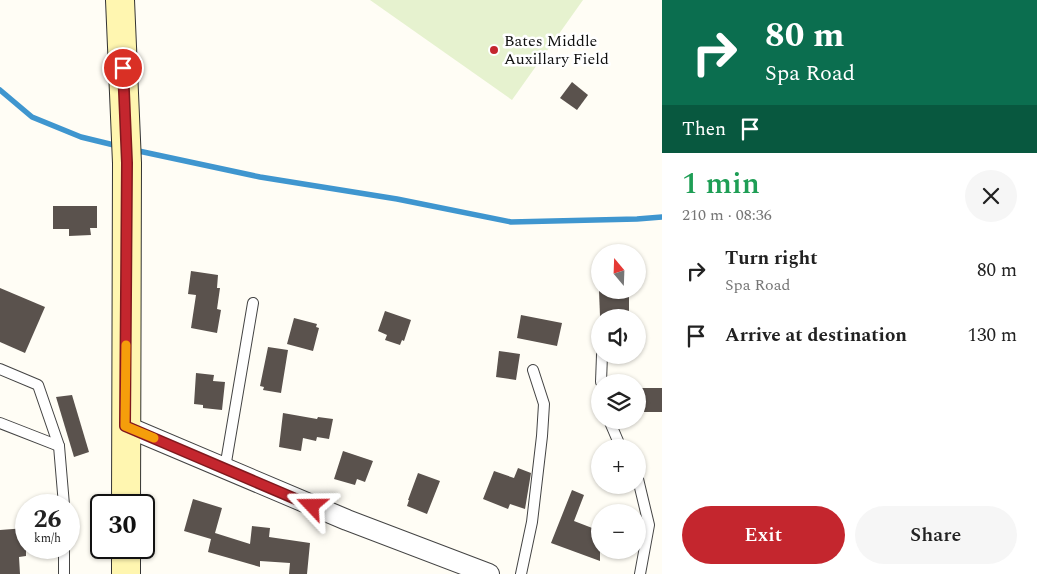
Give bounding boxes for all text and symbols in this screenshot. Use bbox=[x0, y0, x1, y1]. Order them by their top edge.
text: 80 m bbox=[765, 9, 845, 62]
icon: right bbox=[682, 20, 747, 85]
place label: Bates Middle Auxillary Field bbox=[504, 29, 609, 71]
marker: Bates Middle Auxillary Field bbox=[488, 44, 500, 56]
pin bbox=[102, 47, 144, 89]
icon: arrive bbox=[109, 54, 137, 82]
text: Spa Road bbox=[765, 57, 855, 90]
text: Then bbox=[682, 115, 726, 144]
icon: arrive bbox=[736, 115, 764, 143]
text: 1 min bbox=[682, 161, 760, 207]
button: close bbox=[965, 170, 1017, 222]
text: 210 m · 08:36 bbox=[682, 203, 772, 227]
north arrow bbox=[591, 244, 646, 299]
map controls bbox=[591, 244, 646, 559]
text: Turn right bbox=[725, 244, 818, 273]
text: 80 m bbox=[977, 256, 1017, 285]
icon: right bbox=[682, 257, 710, 285]
text: Spa Road bbox=[725, 273, 791, 297]
button: sound bbox=[591, 309, 646, 364]
text: Arrive at destination bbox=[725, 321, 907, 350]
text: 130 m bbox=[967, 321, 1017, 350]
icon: arrive bbox=[682, 322, 710, 350]
button: layers bbox=[591, 374, 646, 429]
button: + bbox=[591, 439, 646, 494]
position arrow bbox=[285, 479, 337, 531]
speed limit sign: 30 bbox=[90, 494, 155, 559]
text: 26 bbox=[33, 501, 62, 539]
button: − bbox=[591, 504, 646, 559]
button: Exit bbox=[682, 506, 845, 564]
button: Share bbox=[855, 506, 1017, 564]
text: km/h bbox=[34, 529, 61, 548]

